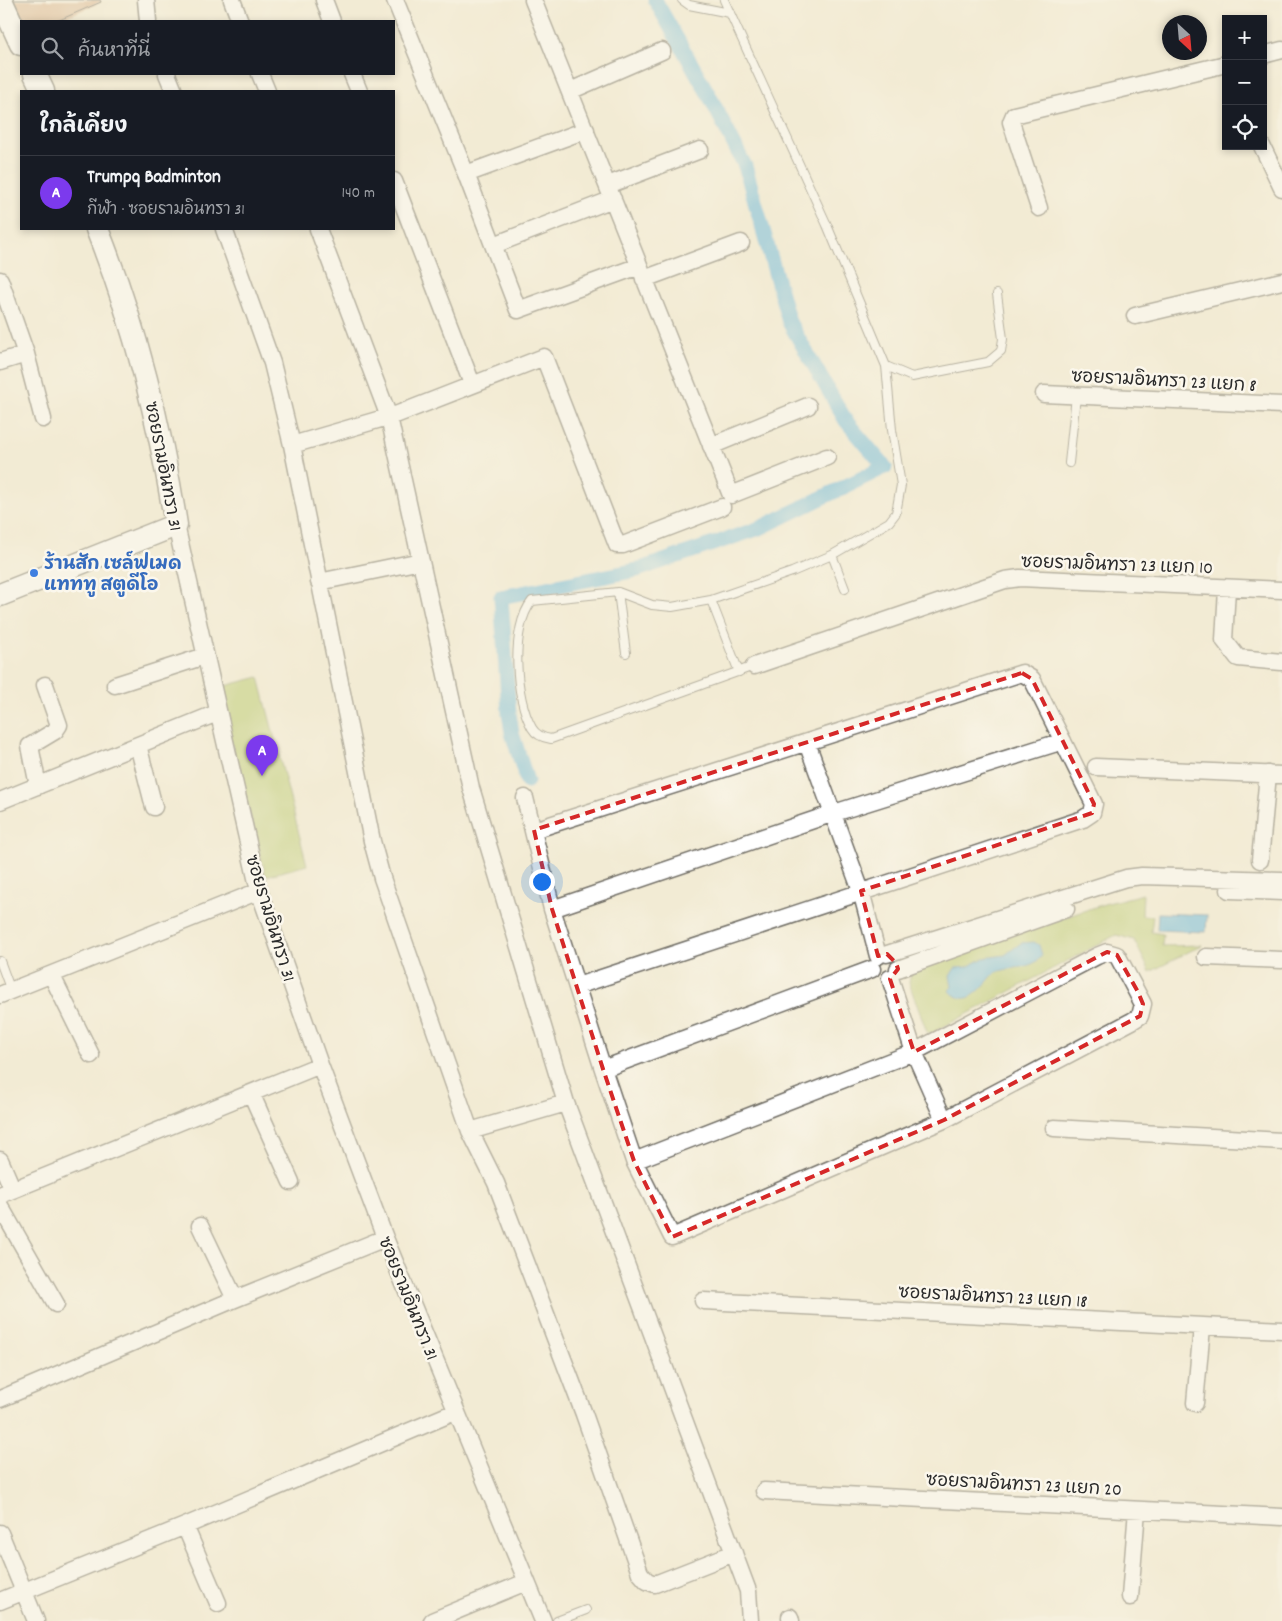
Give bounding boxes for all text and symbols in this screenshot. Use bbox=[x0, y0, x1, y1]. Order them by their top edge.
north arrow bbox=[1162, 15, 1207, 60]
map controls bbox=[1222, 15, 1267, 150]
button: + bbox=[1222, 15, 1267, 60]
search box bbox=[20, 20, 395, 75]
icon: search bbox=[38, 34, 66, 62]
text: ค้นหาที่นี่ bbox=[78, 39, 150, 66]
button: − bbox=[1222, 60, 1267, 105]
button: locate bbox=[1222, 105, 1267, 150]
text: ใกล้เคียง bbox=[40, 113, 127, 143]
text: Trumpq Badminton bbox=[87, 165, 221, 192]
text: A bbox=[52, 182, 60, 205]
text: 140 m bbox=[341, 182, 375, 205]
text: กีฬา · ซอยรามอินทรา 31 bbox=[87, 199, 245, 222]
street label: ซอยรามอินทรา 23 แยก 8 bbox=[1071, 364, 1257, 400]
street label: ซอยรามอินทรา 31 bbox=[137, 400, 187, 533]
place label: ร้านสัก เซล์ฟเมด แทททู สตูดีโอ bbox=[44, 550, 182, 599]
street label: ซอยรามอินทรา 23 แยก 10 bbox=[1021, 550, 1213, 582]
marker: ร้านสัก เซล์ฟเมด แทททู สตูดีโอ bbox=[28, 567, 40, 579]
pin: A bbox=[246, 735, 278, 776]
street label: ซอยรามอินทรา 31 bbox=[237, 852, 301, 985]
your location bbox=[529, 869, 555, 895]
street label: ซอยรามอินทรา 31 bbox=[371, 1233, 444, 1364]
street label: ซอยรามอินทรา 23 แยก 18 bbox=[898, 1280, 1088, 1316]
street label: ซอยรามอินทรา 23 แยก 20 bbox=[925, 1468, 1122, 1504]

